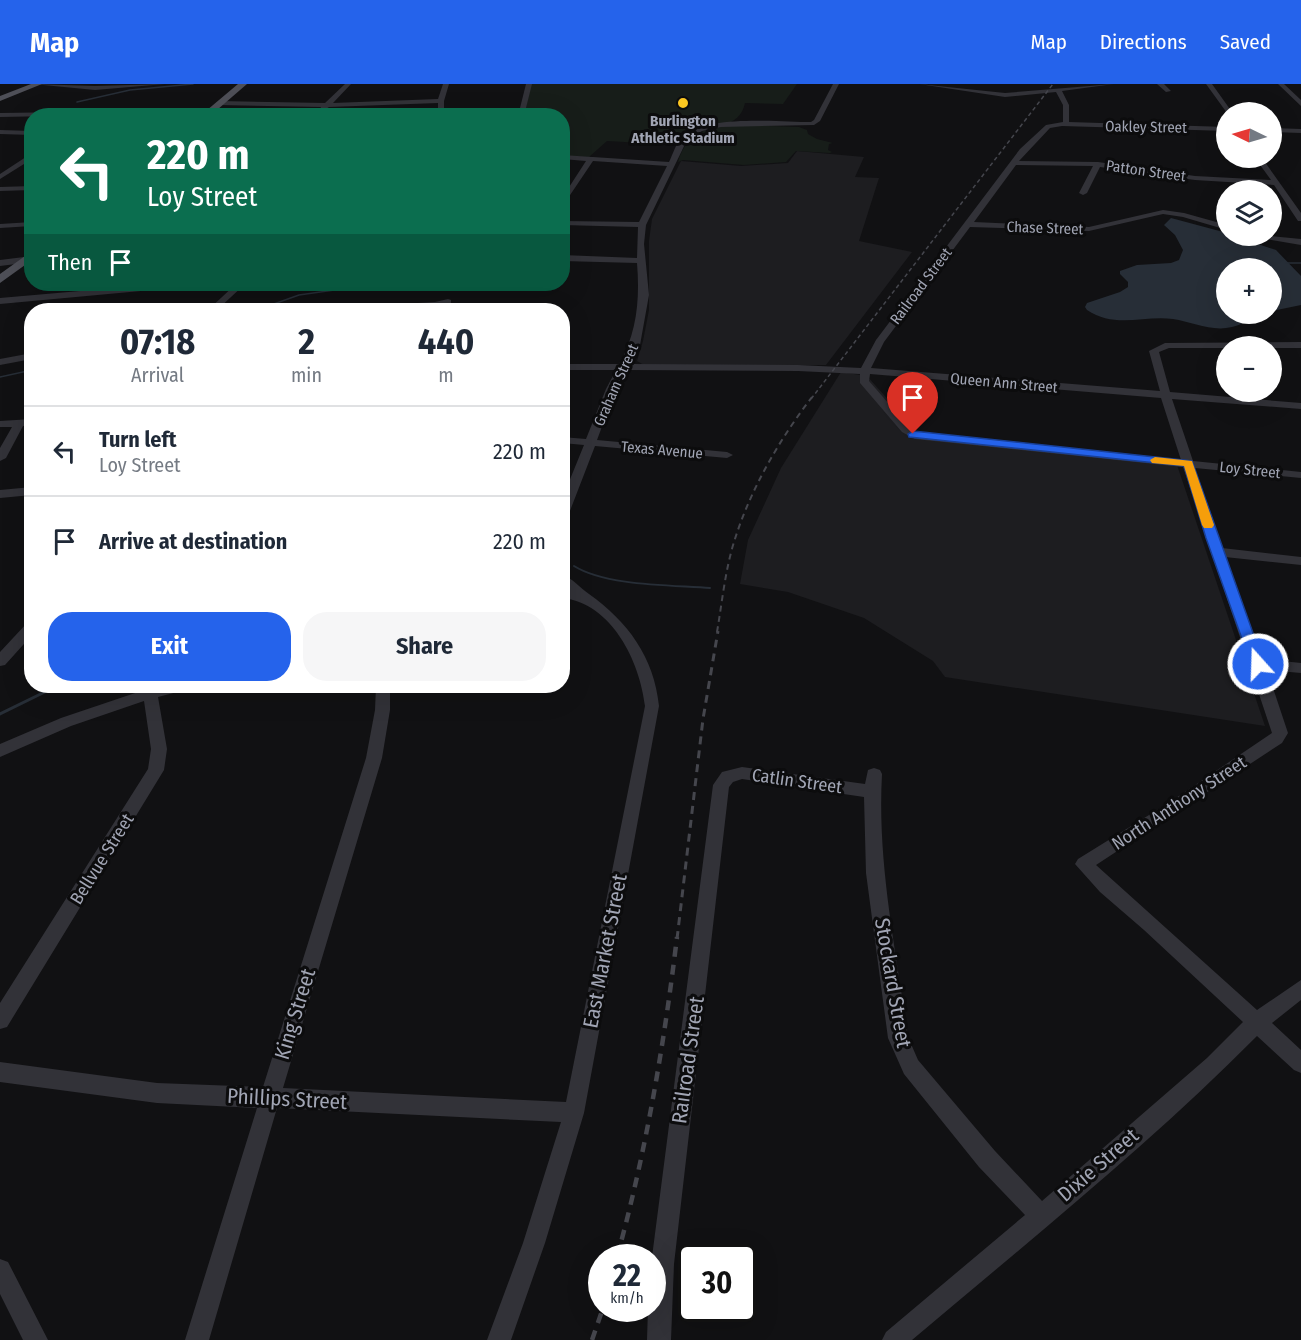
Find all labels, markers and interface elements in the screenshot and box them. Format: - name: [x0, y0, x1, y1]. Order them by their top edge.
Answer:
- text: Map: [30, 26, 79, 59]
- text: Map: [1030, 29, 1067, 55]
- text: Directions: [1100, 29, 1187, 55]
- text: Saved: [1220, 29, 1271, 55]
- marker: Burlington Athletic Stadium: [676, 96, 690, 110]
- north arrow: [1216, 102, 1282, 168]
- map controls: [1216, 102, 1282, 402]
- place label: Burlington Athletic Stadium: [630, 112, 735, 147]
- street label: Oakley Street: [1105, 117, 1187, 137]
- text: 220 m: [147, 130, 250, 180]
- icon: left: [48, 132, 126, 210]
- street label: Patton Street: [1105, 157, 1187, 186]
- button: layers: [1216, 180, 1282, 246]
- text: Loy Street: [147, 181, 257, 213]
- street label: Chase Street: [1006, 218, 1084, 238]
- street label: Railroad Street: [886, 244, 956, 328]
- icon: arrive: [104, 246, 137, 279]
- text: Then: [48, 249, 92, 276]
- button: +: [1216, 258, 1282, 324]
- text: 07:18: [120, 320, 195, 364]
- text: 2: [298, 320, 315, 364]
- text: 440: [418, 320, 474, 364]
- button: −: [1216, 336, 1282, 402]
- street label: Graham Street: [590, 341, 642, 429]
- text: Arrival: [131, 363, 184, 387]
- text: min: [291, 363, 322, 387]
- text: m: [438, 363, 454, 387]
- street label: Queen Ann Street: [950, 369, 1058, 397]
- pin: [887, 372, 938, 434]
- icon: arrive: [896, 381, 929, 414]
- text: Turn left: [99, 426, 177, 453]
- icon: left: [48, 435, 81, 468]
- street label: Texas Avenue: [620, 437, 704, 463]
- text: 220 m: [493, 438, 546, 465]
- text: Loy Street: [99, 453, 181, 477]
- street label: Loy Street: [1219, 458, 1281, 482]
- icon: arrive: [48, 525, 81, 558]
- text: Arrive at destination: [99, 528, 287, 555]
- text: 220 m: [493, 528, 546, 555]
- button: Exit: [48, 612, 291, 681]
- button: Share: [303, 612, 546, 681]
- position arrow: [1226, 632, 1290, 696]
- street label: North Anthony Street: [1108, 751, 1250, 855]
- street label: Catlin Street: [751, 764, 844, 798]
- street label: Bellvue Street: [65, 809, 139, 908]
- street label: East Market Street: [577, 872, 633, 1030]
- street label: Stockard Street: [869, 916, 917, 1050]
- street label: King Street: [269, 965, 321, 1063]
- street label: Railroad Street: [666, 995, 710, 1125]
- street label: Phillips Street: [226, 1083, 348, 1115]
- street label: Dixie Street: [1052, 1123, 1144, 1207]
- speed limit sign: 30: [678, 1244, 756, 1322]
- text: 22: [613, 1258, 641, 1294]
- text: km/h: [610, 1289, 644, 1307]

